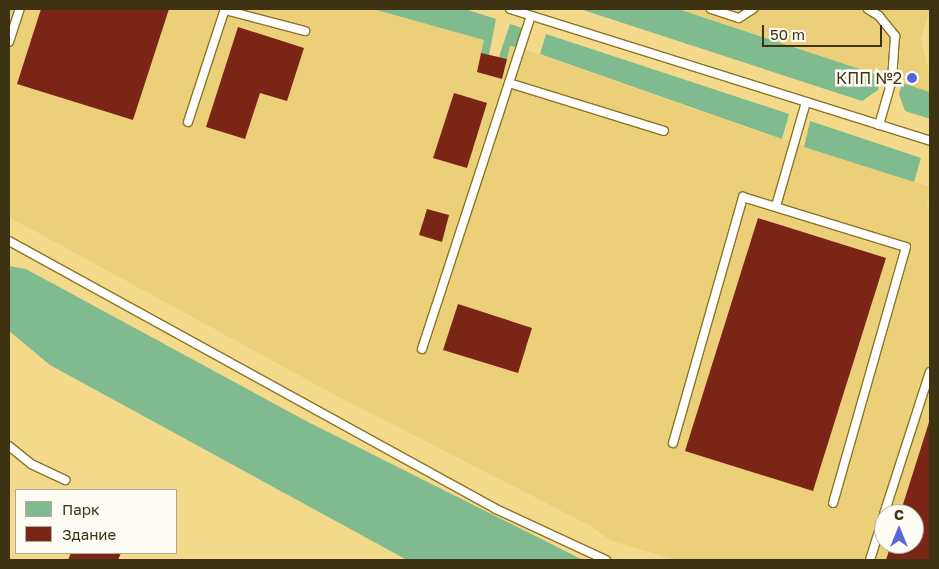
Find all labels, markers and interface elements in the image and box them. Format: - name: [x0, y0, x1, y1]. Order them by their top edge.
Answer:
- scale bar: [764, 15, 884, 47]
- text: 50 m: [770, 25, 805, 43]
- place label: КПП №2: [836, 68, 902, 88]
- marker: КПП №2: [906, 72, 918, 84]
- legend: [15, 489, 178, 554]
- text: Парк: [62, 500, 100, 518]
- north arrow: [874, 504, 924, 554]
- text: С: [894, 506, 904, 523]
- text: Здание: [62, 525, 116, 543]

